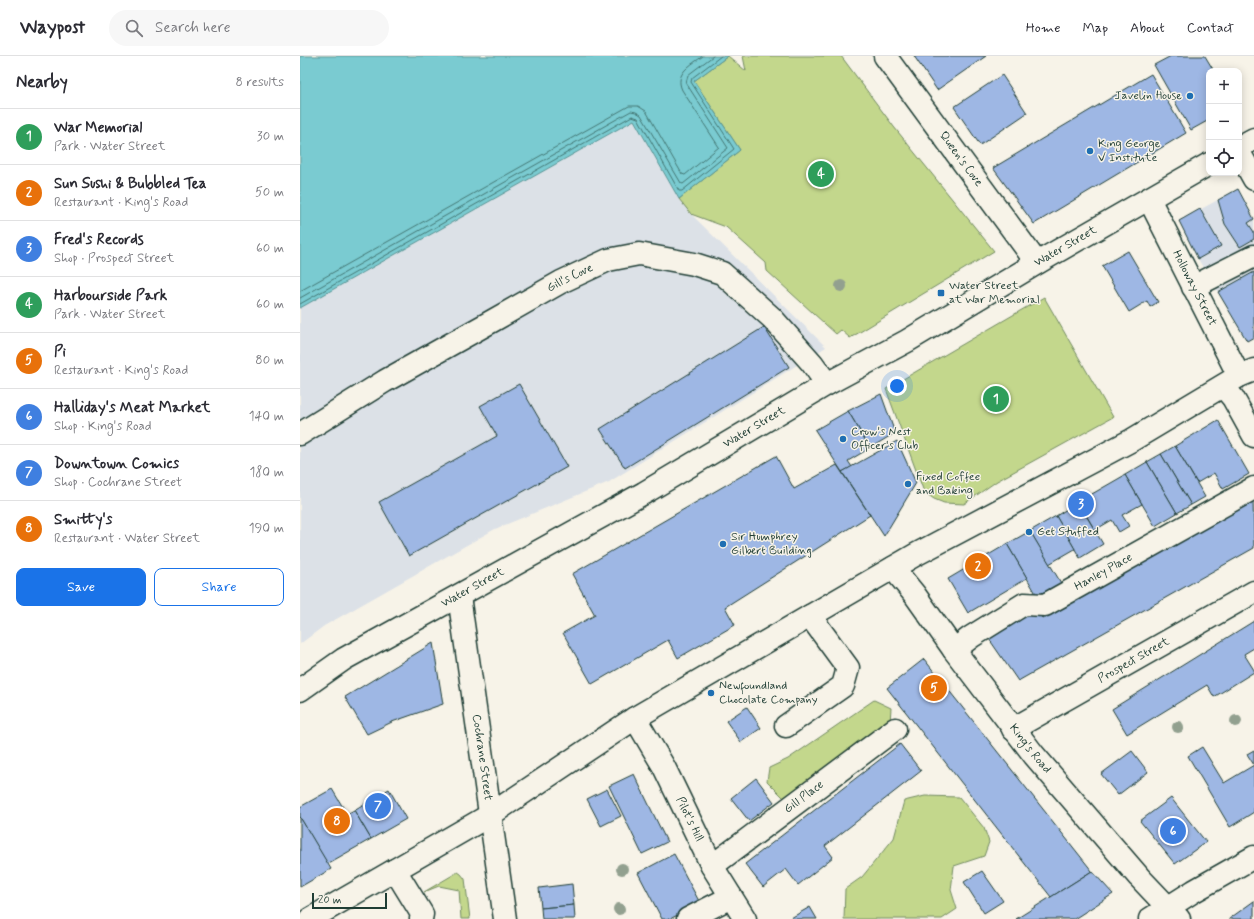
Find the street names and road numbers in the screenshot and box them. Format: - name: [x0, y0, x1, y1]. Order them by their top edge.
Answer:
- street label: Queen's Cove: [935, 128, 986, 190]
- street label: Water Street: [1031, 222, 1100, 271]
- street label: Holloway Street: [1168, 247, 1220, 329]
- street label: Gill's Cove: [544, 260, 596, 296]
- street label: Water Street: [720, 403, 788, 452]
- street label: Hanley Place: [1072, 550, 1135, 595]
- street label: Water Street: [438, 564, 507, 612]
- street label: Prospect Street: [1095, 634, 1172, 687]
- street label: Cochrane Street: [468, 713, 496, 802]
- street label: King's Road: [1005, 721, 1055, 777]
- street label: Gill Place: [781, 777, 827, 817]
- street label: Pilot's Hill: [672, 794, 707, 844]

